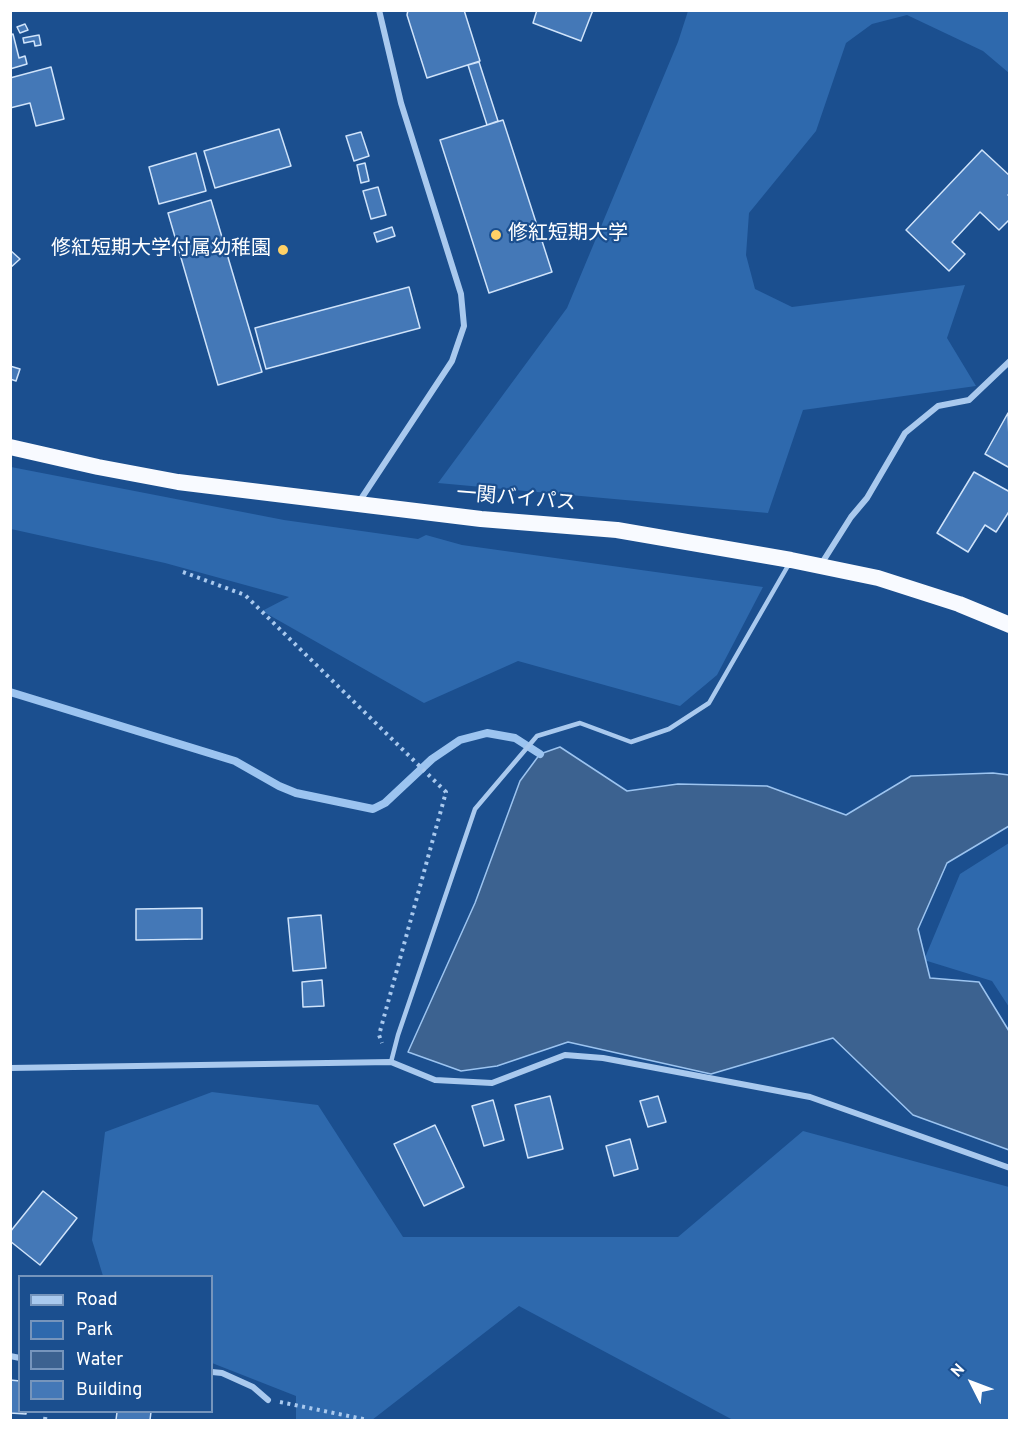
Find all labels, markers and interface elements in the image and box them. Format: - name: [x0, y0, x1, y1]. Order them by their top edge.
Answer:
- place label: 修紅短期大学: [508, 223, 628, 247]
- marker: 修紅短期大学: [489, 228, 503, 242]
- place label: 修紅短期大学付属幼稚園: [51, 238, 271, 262]
- marker: 修紅短期大学付属幼稚園: [276, 243, 290, 257]
- street label: 一関バイパス: [455, 483, 577, 517]
- legend: [18, 1275, 213, 1413]
- text: Road: [76, 1289, 118, 1312]
- text: Park: [76, 1319, 113, 1342]
- text: Water: [76, 1349, 123, 1372]
- north arrow: [942, 1353, 1002, 1413]
- text: N: [947, 1360, 970, 1382]
- text: Building: [76, 1379, 142, 1402]

